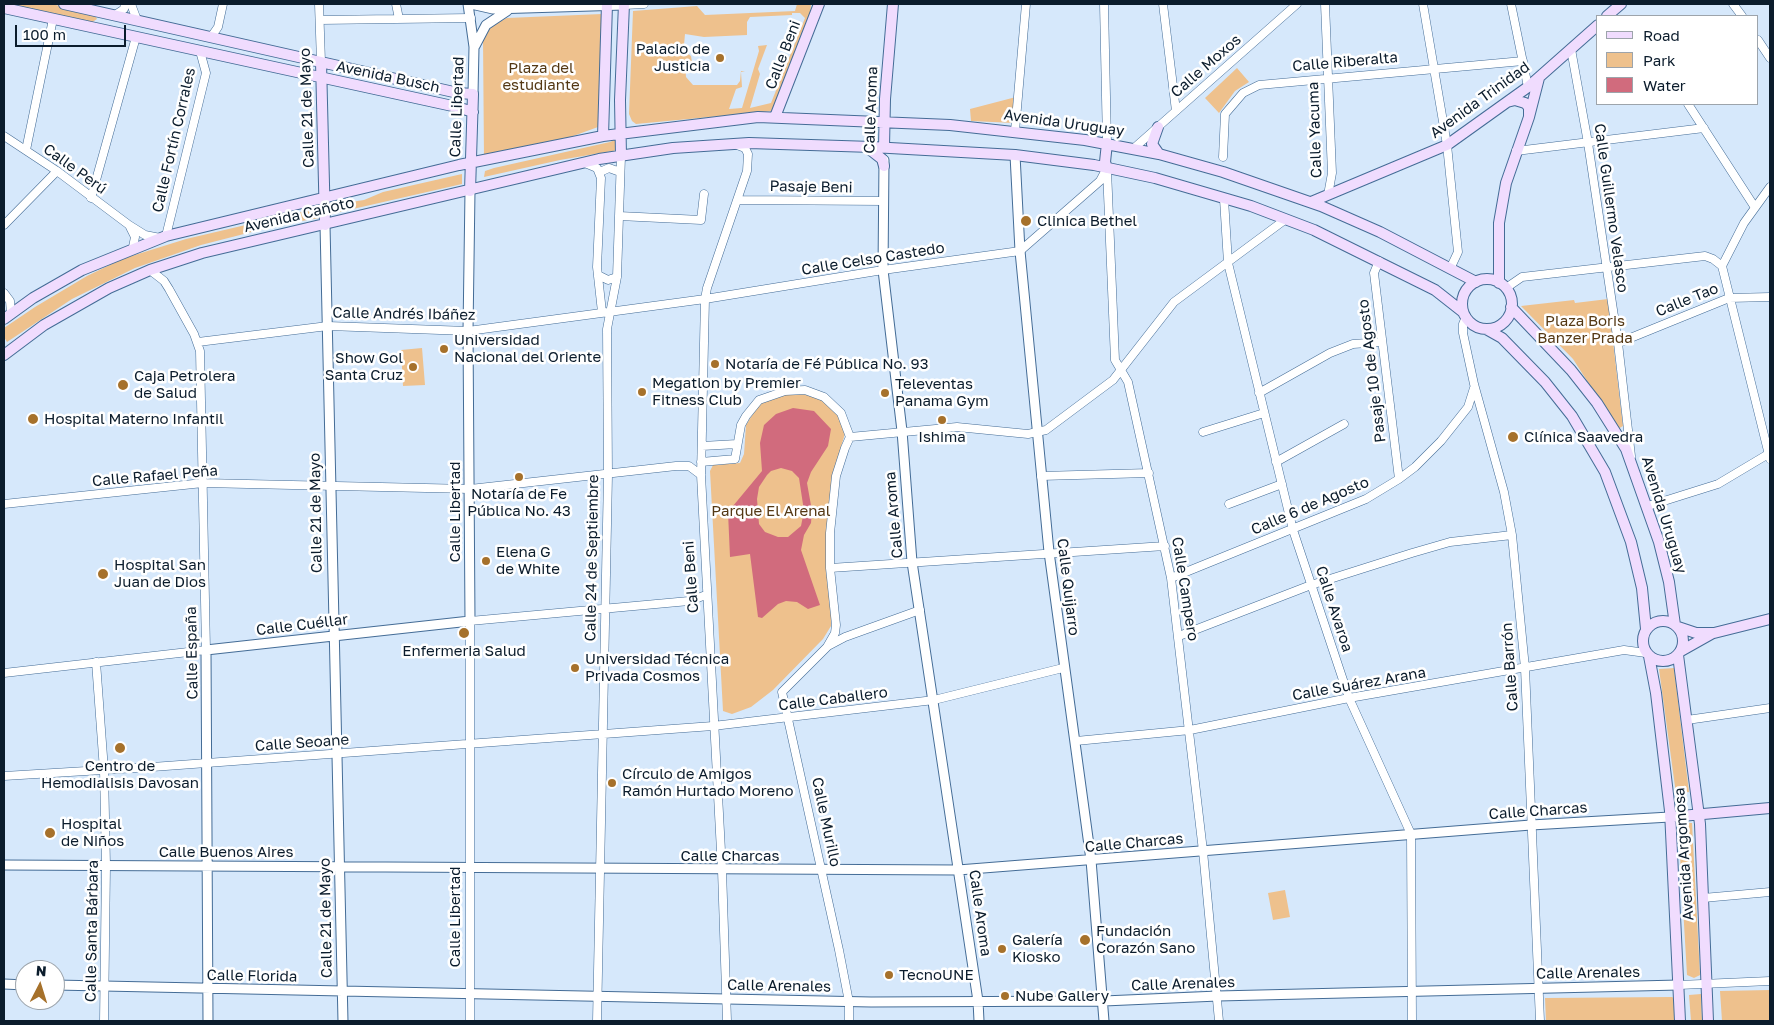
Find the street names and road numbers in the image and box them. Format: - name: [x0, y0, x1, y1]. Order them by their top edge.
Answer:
- street label: Calle Beni: [762, 18, 804, 92]
- street label: Calle Moxos: [1167, 31, 1245, 101]
- street label: Calle 21 de Mayo: [296, 48, 318, 168]
- street label: Calle Riberalta: [1291, 48, 1399, 76]
- street label: Calle Libertad: [446, 56, 468, 158]
- street label: Avenida Busch: [335, 57, 441, 97]
- street label: Avenida Trinidad: [1427, 58, 1533, 142]
- street label: Calle Fortín Corrales: [149, 66, 199, 214]
- street label: Calle Aroma: [860, 66, 882, 154]
- street label: Calle Yacuma: [1304, 81, 1326, 179]
- street label: Avenida Uruguay: [1003, 106, 1125, 140]
- street label: Calle Guillermo Velasco: [1590, 122, 1632, 294]
- street label: Calle Perú: [40, 140, 110, 198]
- street label: Pasaje Beni: [769, 177, 853, 197]
- street label: Avenida Cañoto: [242, 194, 356, 236]
- street label: Calle Celso Castedo: [800, 239, 946, 279]
- street label: Calle Tao: [1653, 279, 1721, 321]
- street label: Pasaje 10 de Agosto: [1354, 298, 1390, 444]
- street label: Calle Andrés Ibáñez: [332, 304, 476, 324]
- street label: Calle 21 de Mayo: [306, 453, 326, 573]
- street label: Avenida Uruguay: [1638, 454, 1690, 576]
- street label: Calle Rafael Peña: [91, 462, 219, 490]
- street label: Calle Libertad: [446, 462, 464, 562]
- street label: Calle Aroma: [881, 471, 907, 559]
- street label: Calle 6 de Agosto: [1248, 473, 1372, 539]
- street label: Calle 24 de Septiembre: [582, 474, 602, 642]
- street label: Calle Campero: [1168, 536, 1202, 642]
- street label: Calle Quijarro: [1053, 537, 1083, 637]
- street label: Calle Beni: [679, 540, 703, 614]
- street label: Calle Avaroa: [1312, 564, 1356, 654]
- street label: Calle España: [182, 606, 202, 700]
- street label: Calle Cuéllar: [255, 610, 349, 640]
- street label: Calle Barrón: [1498, 622, 1522, 712]
- street label: Calle Suárez Arana: [1291, 663, 1427, 705]
- street label: Calle Caballero: [777, 683, 889, 715]
- street label: Calle Seoane: [254, 731, 350, 755]
- street label: Calle Murillo: [808, 776, 844, 868]
- street label: Avenida Argomosa: [1670, 787, 1698, 921]
- street label: Calle Charcas: [1488, 799, 1588, 823]
- street label: Calle Charcas: [1084, 830, 1184, 856]
- street label: Calle Buenos Aires: [159, 843, 293, 861]
- street label: Calle Charcas: [681, 847, 779, 865]
- street label: Calle 21 de Mayo: [316, 858, 336, 978]
- street label: Calle Santa Bárbara: [82, 860, 102, 1002]
- street label: Calle Libertad: [446, 867, 464, 967]
- street label: Calle Aroma: [965, 869, 995, 957]
- street label: Calle Arenales: [1536, 963, 1640, 983]
- street label: Calle Florida: [206, 966, 298, 986]
- street label: Calle Arenales: [1131, 973, 1235, 995]
- street label: Calle Arenales: [727, 976, 831, 996]

